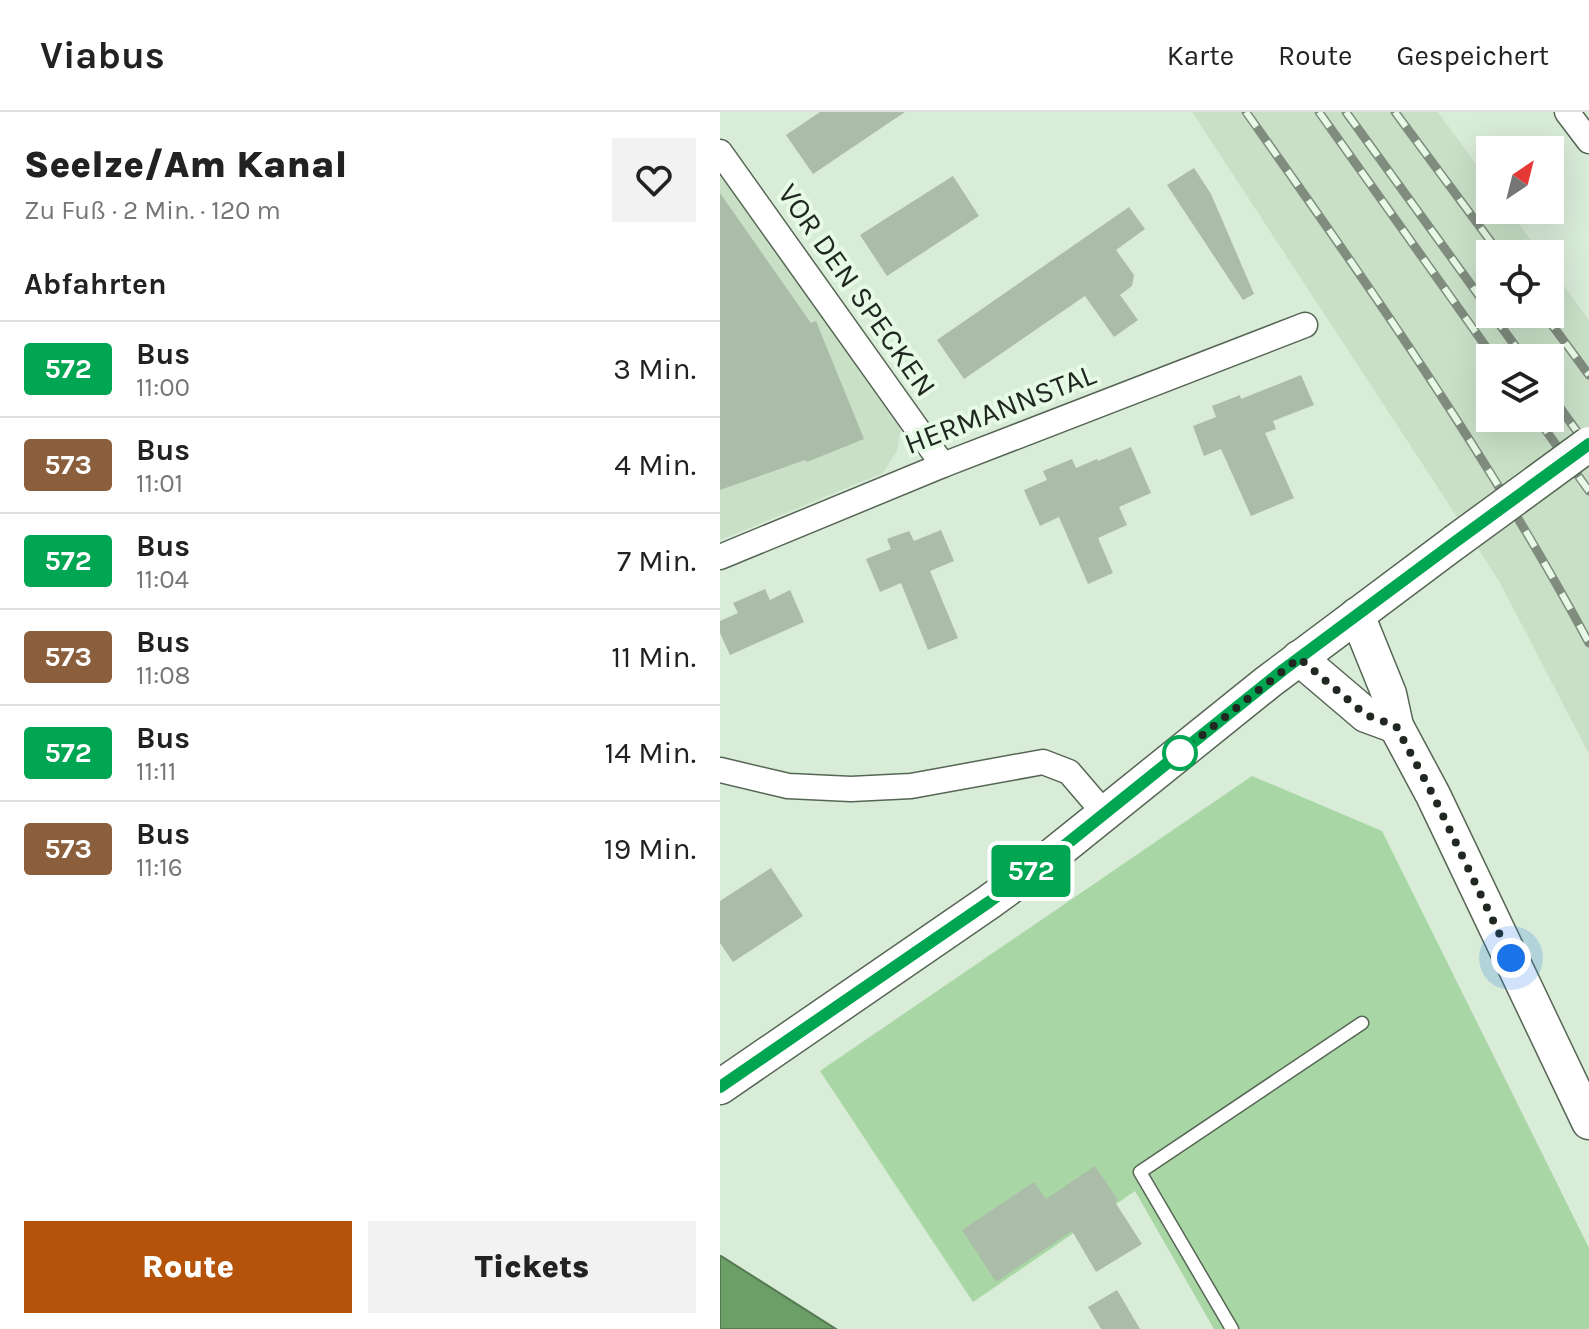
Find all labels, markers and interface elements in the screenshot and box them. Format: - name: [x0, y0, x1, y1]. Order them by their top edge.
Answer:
- text: Viabus: [40, 33, 165, 78]
- text: Karte: [1167, 39, 1234, 72]
- text: Route: [1278, 39, 1352, 72]
- text: Gespeichert: [1396, 39, 1549, 72]
- north arrow: [1476, 136, 1564, 224]
- map controls: [1476, 136, 1564, 432]
- button: heart: [612, 138, 696, 222]
- text: Seelze/Am Kanal: [24, 142, 347, 187]
- street label: VOR DEN SPECKEN: [770, 177, 944, 403]
- text: Zu Fuß · 2 Min. · 120 m: [24, 195, 281, 226]
- button: locate: [1476, 240, 1564, 328]
- text: Abfahrten: [24, 266, 167, 302]
- text: Bus: [136, 336, 190, 372]
- button: layers: [1476, 344, 1564, 432]
- text: 3 Min.: [613, 351, 696, 387]
- text: 572: [44, 352, 92, 385]
- street label: HERMANNSTAL: [899, 356, 1101, 462]
- text: 11:00: [136, 372, 190, 403]
- text: Bus: [136, 432, 190, 468]
- text: 4 Min.: [614, 447, 696, 483]
- text: 573: [44, 448, 92, 481]
- text: 11:01: [136, 468, 183, 499]
- text: Bus: [136, 528, 190, 564]
- text: 7 Min.: [617, 543, 696, 579]
- text: 572: [44, 544, 92, 577]
- text: 11:04: [136, 564, 189, 595]
- text: Bus: [136, 624, 190, 660]
- text: 11 Min.: [611, 639, 696, 675]
- text: 573: [44, 640, 92, 673]
- text: 11:08: [136, 660, 191, 691]
- text: Bus: [136, 720, 190, 756]
- text: 14 Min.: [604, 735, 696, 771]
- text: 572: [44, 736, 92, 769]
- unlabelled marker: [1163, 736, 1197, 770]
- text: 11:11: [136, 756, 176, 787]
- text: Bus: [136, 816, 190, 852]
- text: 19 Min.: [604, 831, 696, 867]
- text: 573: [44, 832, 92, 865]
- line badge: 572: [985, 845, 1077, 897]
- text: 11:16: [136, 852, 183, 883]
- text: 572: [1007, 854, 1055, 887]
- your location: [1491, 938, 1531, 978]
- button: Route: [24, 1221, 352, 1313]
- button: Tickets: [368, 1221, 696, 1313]

